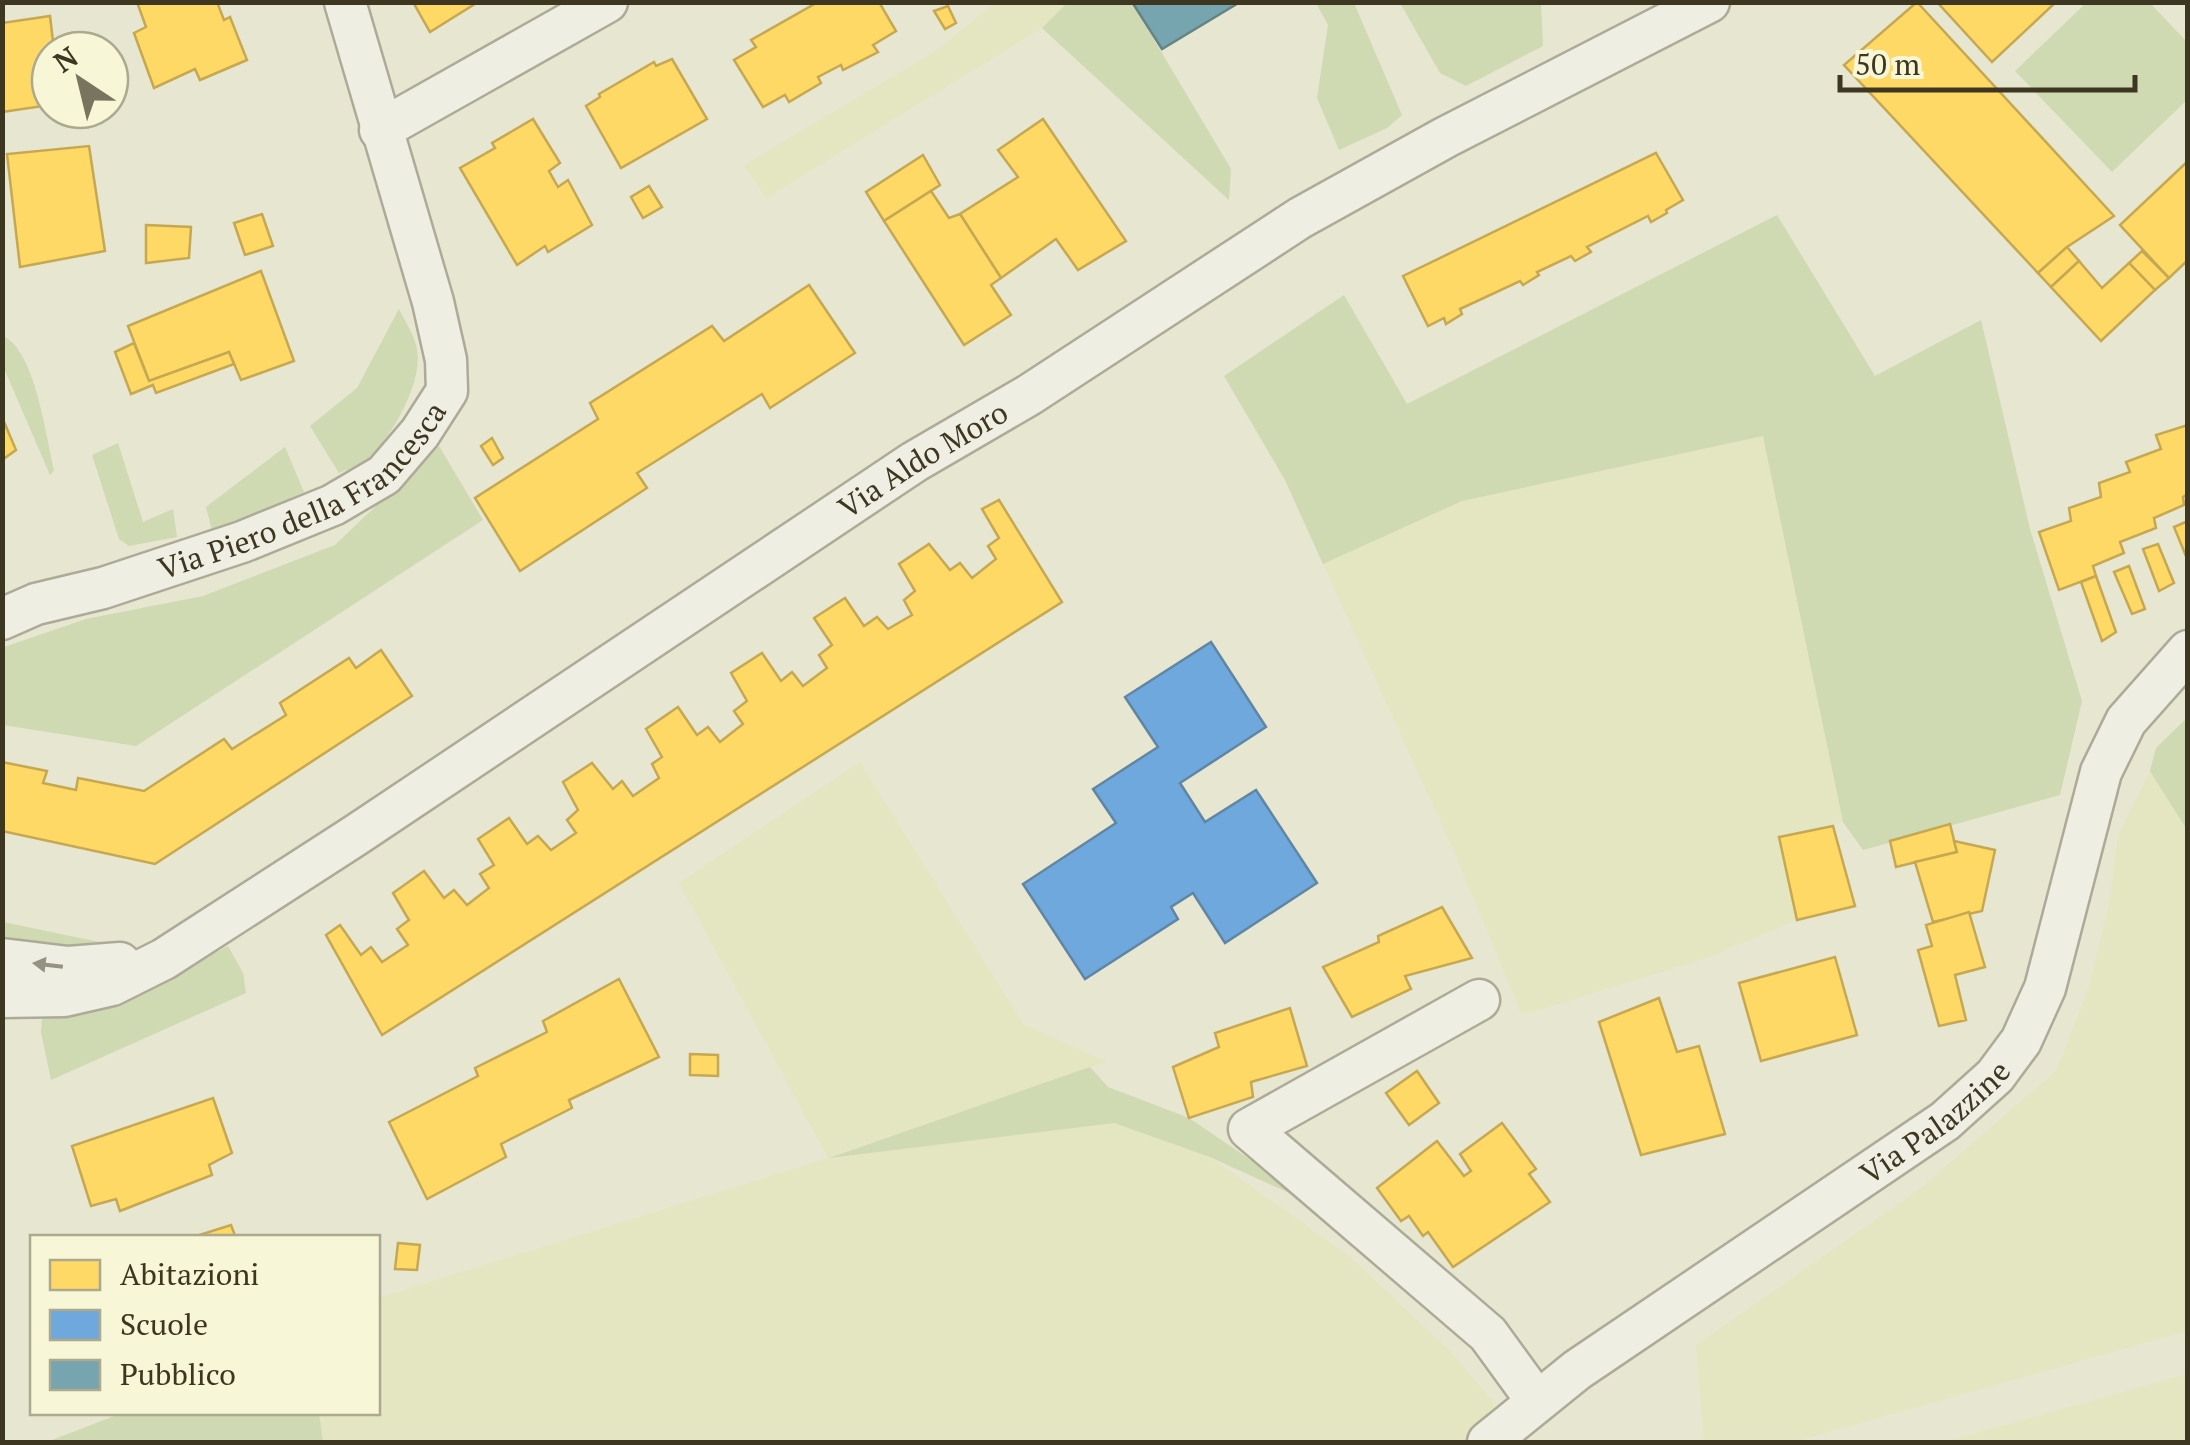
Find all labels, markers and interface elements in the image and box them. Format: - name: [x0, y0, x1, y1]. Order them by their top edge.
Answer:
- north arrow: [30, 30, 130, 130]
- scale bar: [1840, 30, 2135, 92]
- text: N: [46, 38, 85, 80]
- text: 50 m: [1855, 44, 1920, 84]
- street label: Via Aldo Moro: [830, 392, 1015, 527]
- street label: Via Piero della Francesca: [153, 394, 455, 588]
- one-way arrow: [32, 957, 64, 973]
- street label: Via Palazzine: [1852, 1053, 2019, 1193]
- legend: [30, 1235, 380, 1415]
- text: Abitazioni: [120, 1254, 259, 1294]
- text: Scuole: [120, 1304, 208, 1344]
- text: Pubblico: [120, 1354, 236, 1394]

